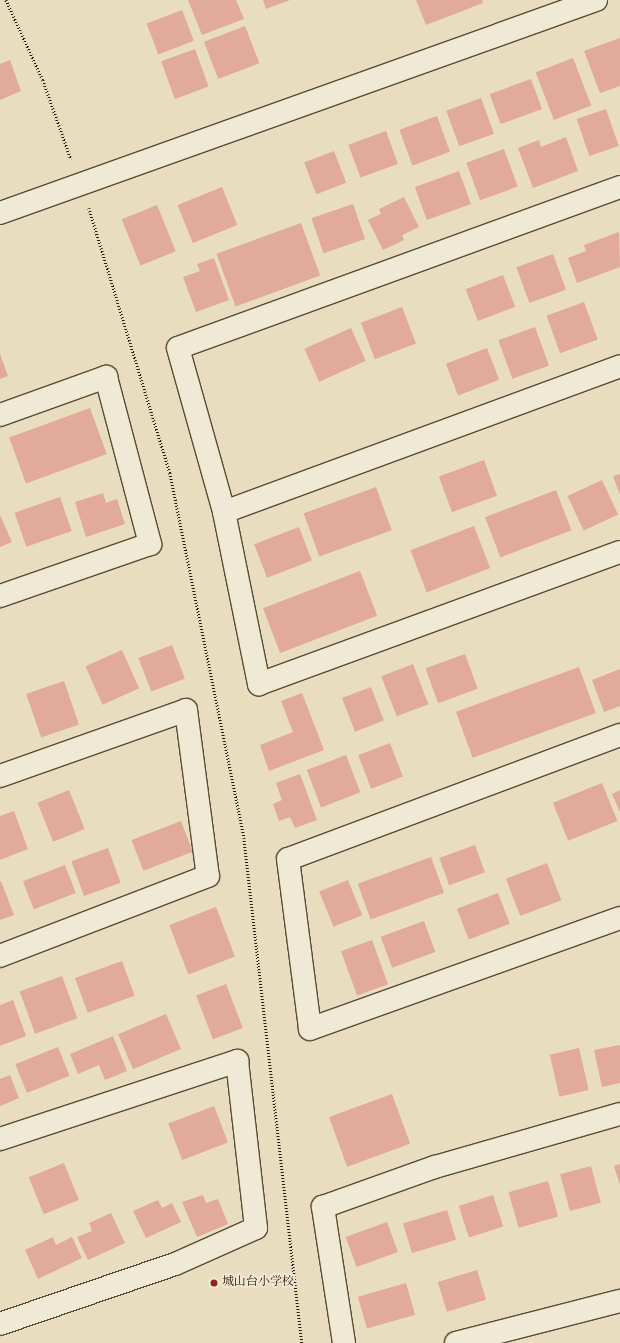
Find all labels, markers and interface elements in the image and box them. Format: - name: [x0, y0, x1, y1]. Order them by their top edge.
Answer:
- place label: 城山台小学校: [222, 1276, 294, 1290]
- marker: 城山台小学校: [209, 1278, 219, 1288]

